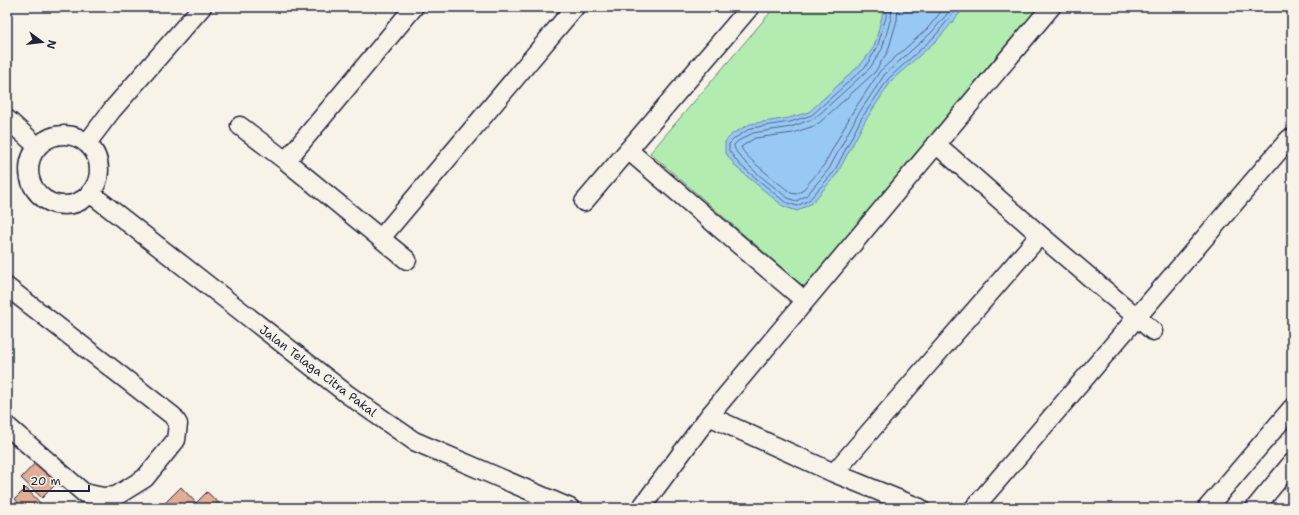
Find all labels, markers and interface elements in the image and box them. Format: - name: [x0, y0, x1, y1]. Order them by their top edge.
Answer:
- north arrow: [22, 22, 62, 62]
- text: N: [43, 38, 60, 51]
- street label: Jalan Telaga Citra Pakal: [256, 322, 380, 421]
- scale bar: [24, 467, 89, 493]
- text: 20 m: [30, 473, 61, 489]

